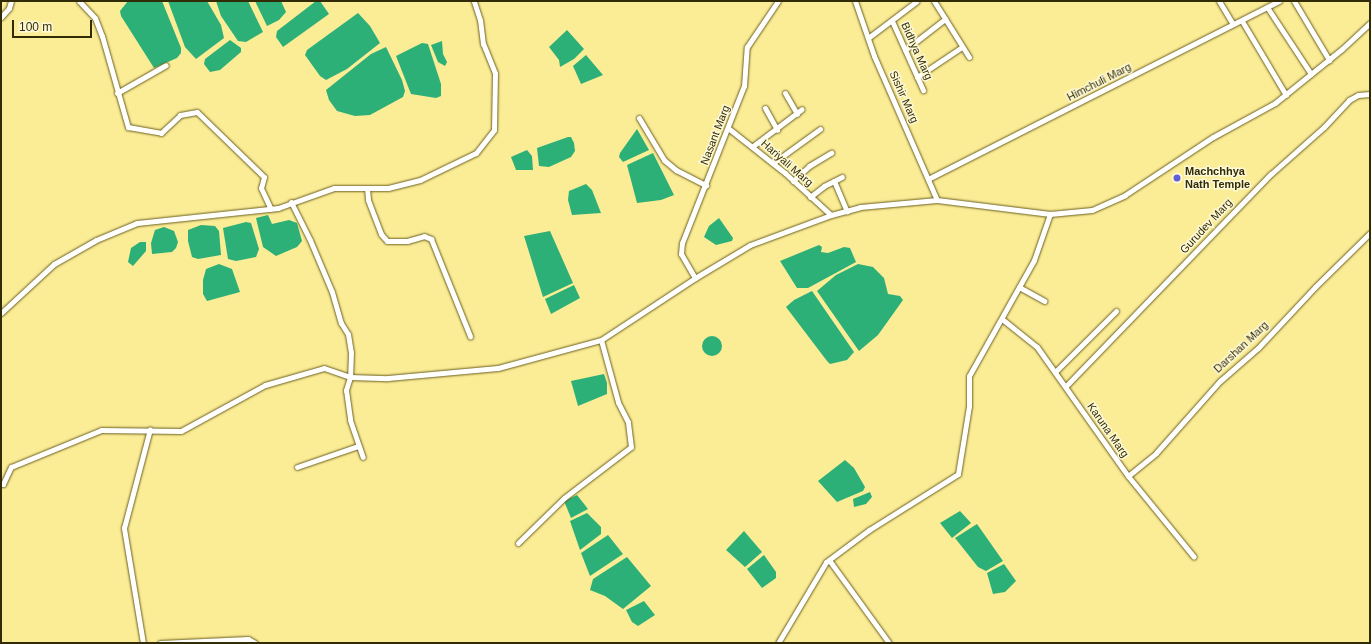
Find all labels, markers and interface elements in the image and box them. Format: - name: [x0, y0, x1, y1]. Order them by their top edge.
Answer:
- scale bar: [14, 12, 94, 38]
- text: 100 m: [19, 20, 52, 34]
- street label: Bidhya Marg: [898, 20, 936, 82]
- street label: Himchuli Marg: [1065, 60, 1133, 104]
- street label: Sishir Marg: [887, 69, 921, 125]
- street label: Nasant Marg: [698, 103, 732, 167]
- street label: Hariyali Marg: [758, 137, 816, 189]
- place label: Machchhya Nath Temple: [1185, 165, 1250, 191]
- marker: Machchhya Nath Temple: [1172, 173, 1182, 183]
- street label: Gurudev Marg: [1177, 196, 1235, 256]
- street label: Darshan Marg: [1211, 318, 1271, 376]
- street label: Karuna Marg: [1084, 400, 1132, 460]

